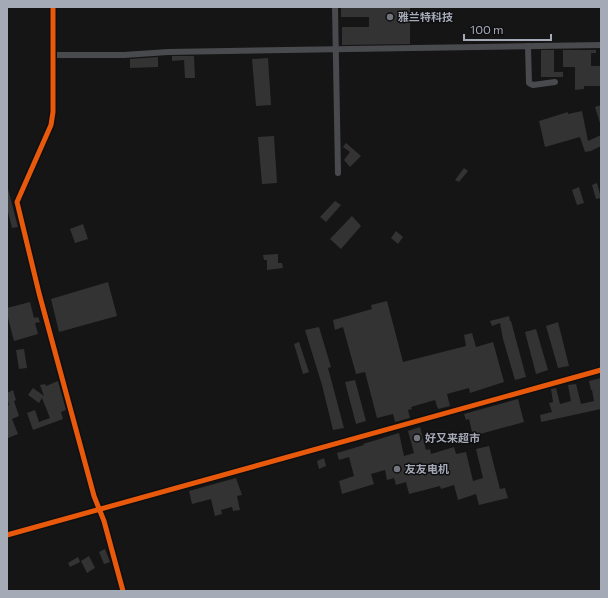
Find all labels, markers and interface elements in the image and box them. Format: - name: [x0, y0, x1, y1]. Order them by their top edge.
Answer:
- place label: 雅兰特科技: [398, 10, 453, 23]
- marker: 雅兰特科技: [385, 12, 395, 22]
- scale bar: [464, 16, 551, 42]
- text: 100 m: [470, 22, 504, 36]
- place label: 好又来超市: [425, 431, 480, 444]
- marker: 好又来超市: [412, 433, 422, 443]
- place label: 友友电机: [405, 462, 449, 475]
- marker: 友友电机: [392, 464, 402, 474]

